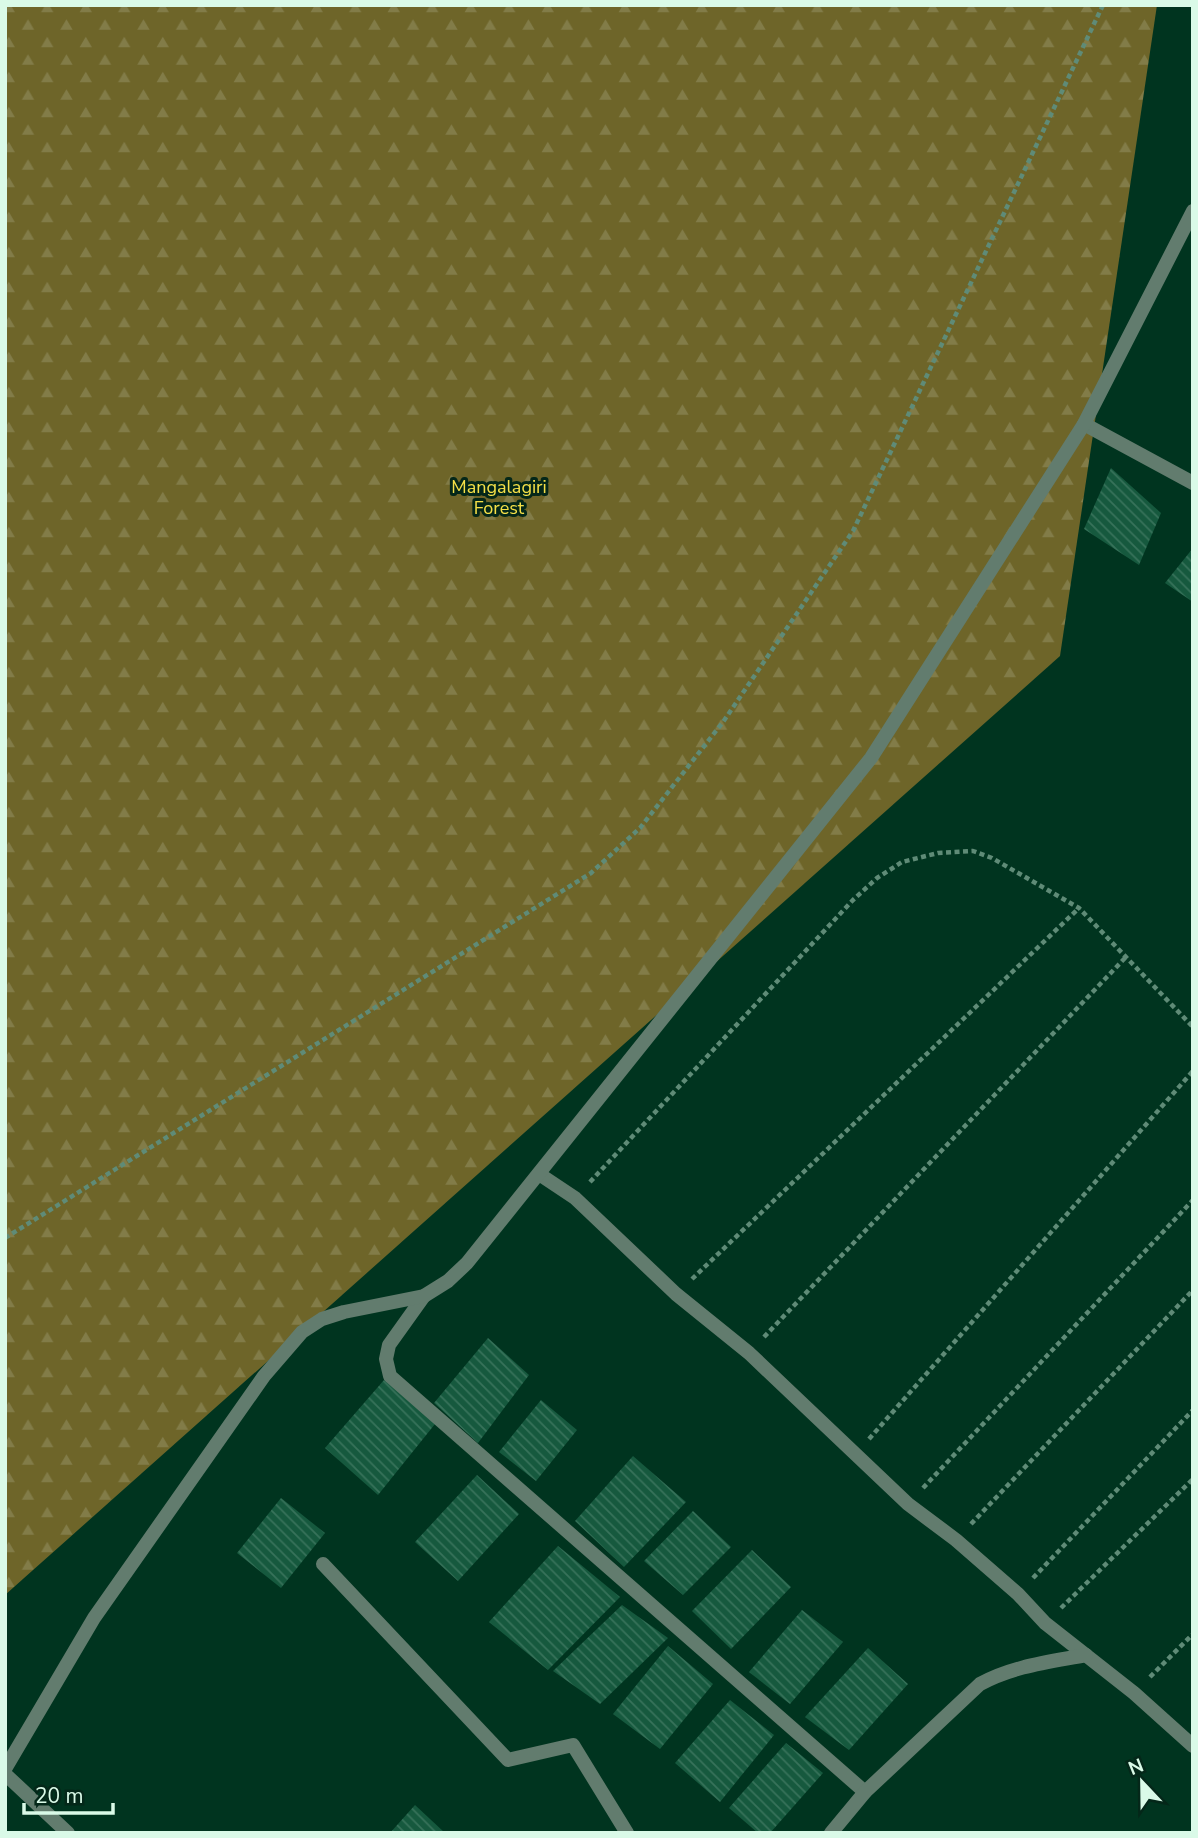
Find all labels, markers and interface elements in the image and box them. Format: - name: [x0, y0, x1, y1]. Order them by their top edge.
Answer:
- park label: Mangalagiri Forest: [451, 475, 547, 520]
- north arrow: [1107, 1747, 1177, 1817]
- text: N: [1125, 1752, 1147, 1782]
- scale bar: [24, 1772, 114, 1816]
- text: 20 m: [35, 1782, 84, 1810]

